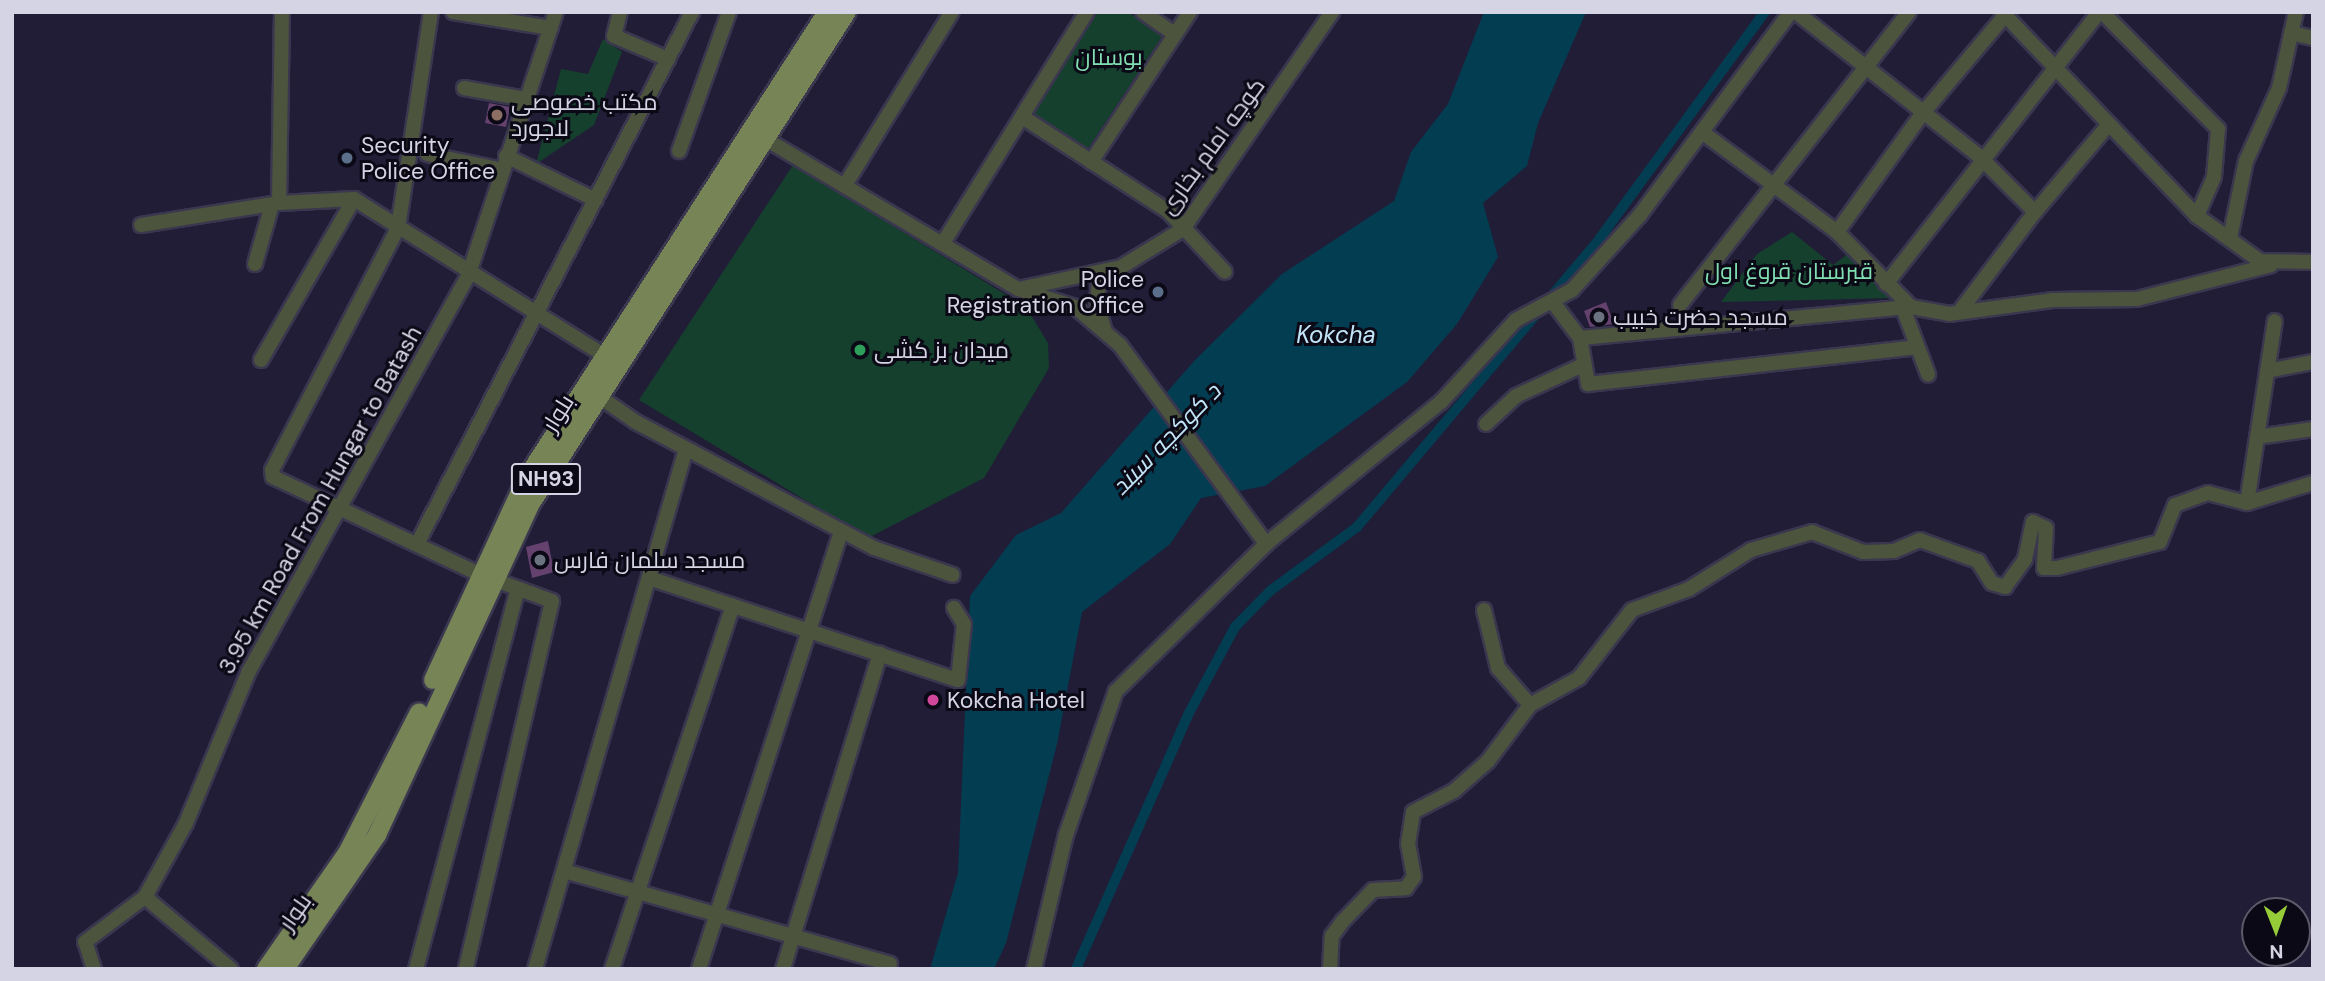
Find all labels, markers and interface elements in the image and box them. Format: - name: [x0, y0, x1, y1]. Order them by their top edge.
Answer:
- park label: بوستان: [1075, 43, 1143, 71]
- street label: کوچه امام بخاری: [1153, 73, 1271, 219]
- place label: مکتب خصوصی لاجورد: [511, 88, 657, 142]
- marker: مکتب خصوصی لاجورد: [489, 107, 505, 123]
- place label: Security Police Office: [361, 131, 495, 185]
- marker: Security Police Office: [339, 150, 355, 166]
- park label: قبرستان قروغ اول: [1705, 257, 1873, 285]
- place label: Police Registration Office: [947, 265, 1144, 319]
- marker: Police Registration Office: [1150, 284, 1166, 300]
- place label: مسجد حضرت خبیب: [1613, 303, 1788, 331]
- marker: مسجد حضرت خبیب: [1591, 309, 1607, 325]
- street label: 3.95 km Road From Hungar to Batash: [213, 321, 427, 679]
- water label: Kokcha: [1296, 321, 1376, 349]
- place label: میدان بز کشی: [874, 336, 1009, 364]
- marker: میدان بز کشی: [852, 342, 868, 358]
- water label: د کوکچه سیند: [1106, 377, 1226, 501]
- street label: بلوار: [536, 389, 580, 437]
- road number: NH93: [509, 462, 583, 496]
- place label: مسجد سلمان فارس: [554, 546, 745, 574]
- marker: مسجد سلمان فارس: [532, 552, 548, 568]
- place label: Kokcha Hotel: [947, 686, 1085, 714]
- marker: Kokcha Hotel: [925, 692, 941, 708]
- street label: بلوار: [273, 888, 317, 936]
- north arrow: [2241, 897, 2311, 967]
- text: N: [2269, 939, 2283, 964]

